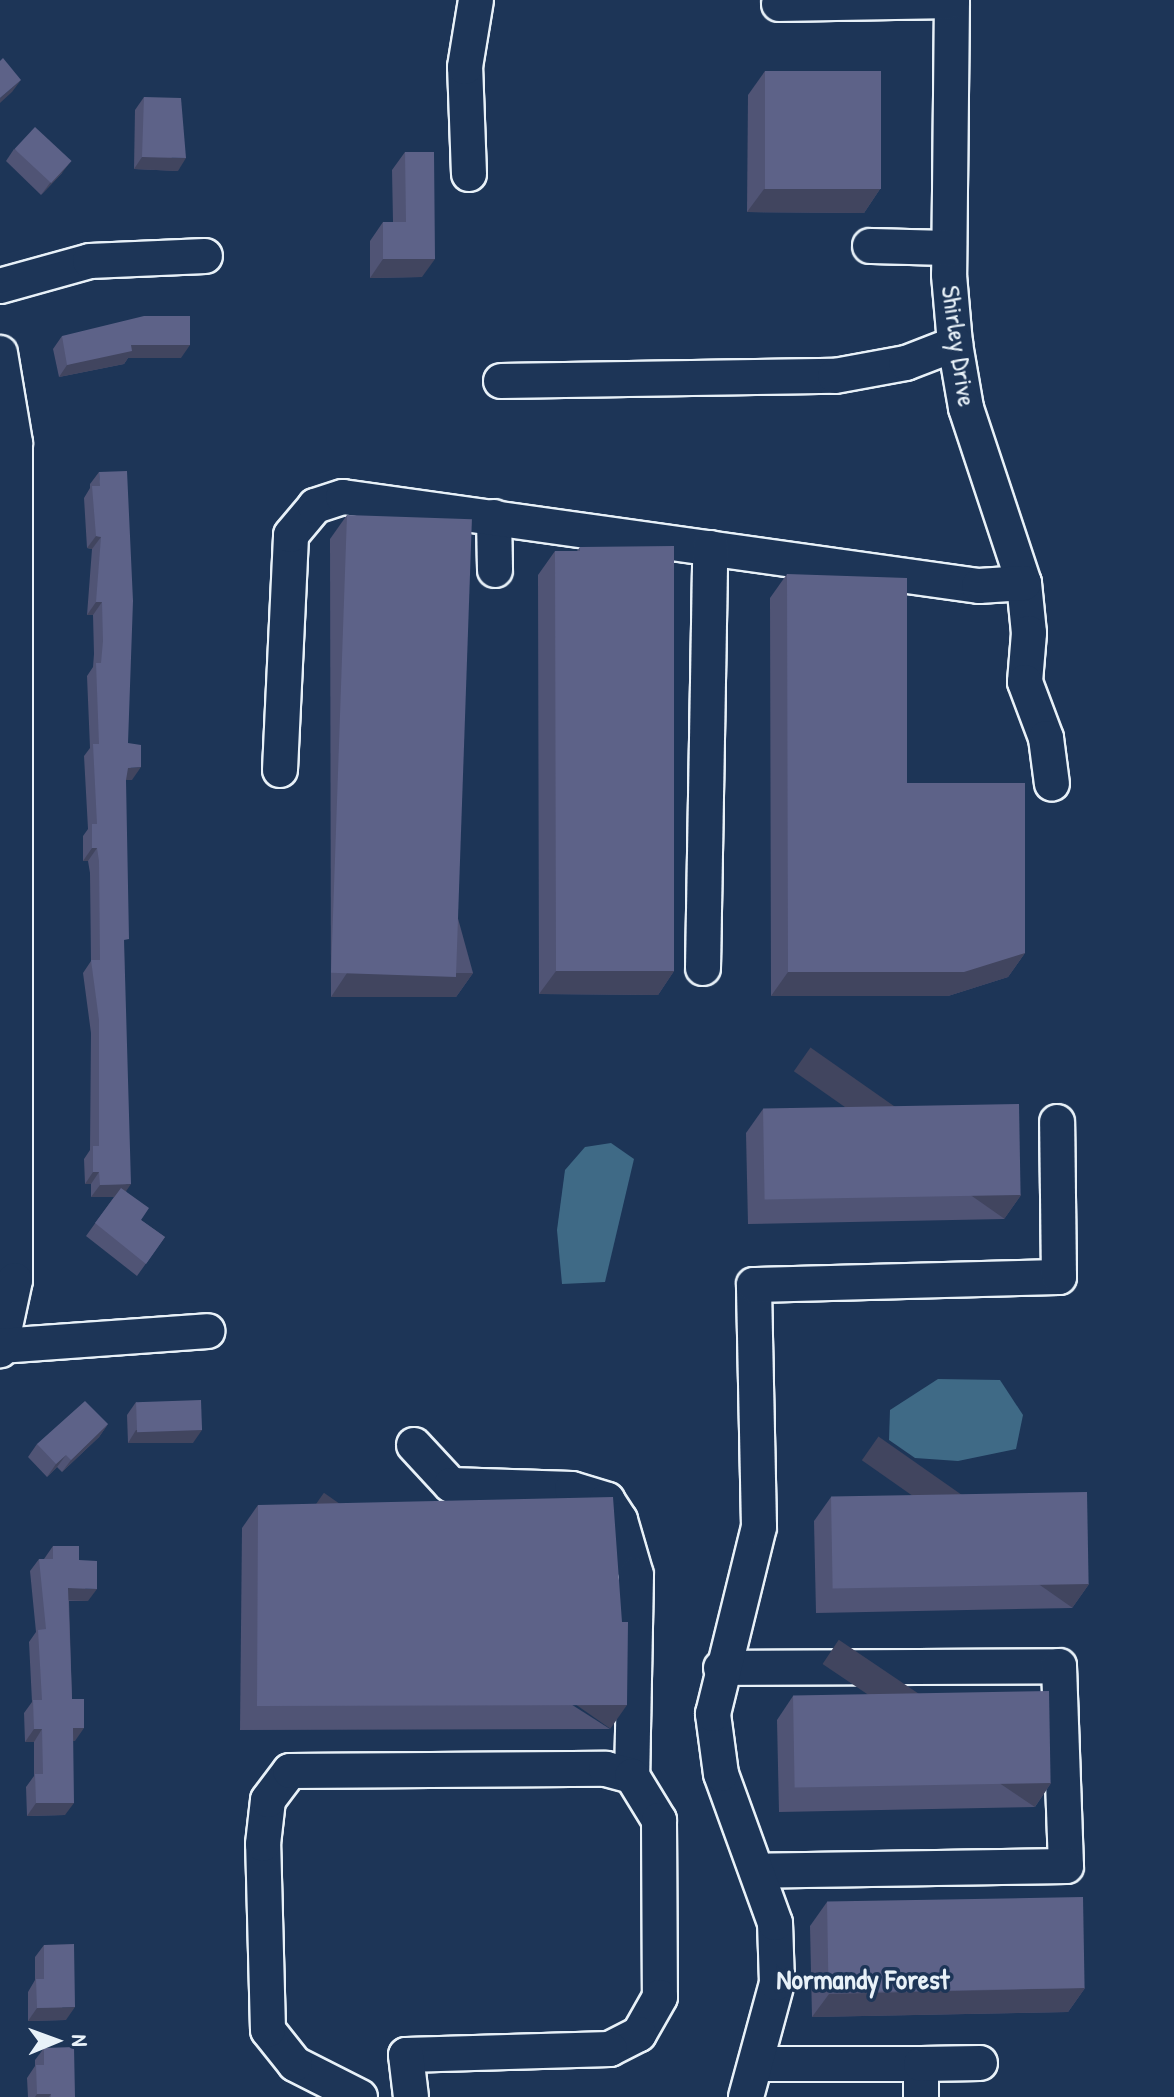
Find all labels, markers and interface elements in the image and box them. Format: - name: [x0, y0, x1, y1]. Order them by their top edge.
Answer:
- street label: Shirley Drive: [935, 283, 983, 409]
- district label: Normandy Forest: [777, 1962, 949, 1996]
- north arrow: [16, 2001, 96, 2081]
- text: N: [65, 2034, 95, 2047]

